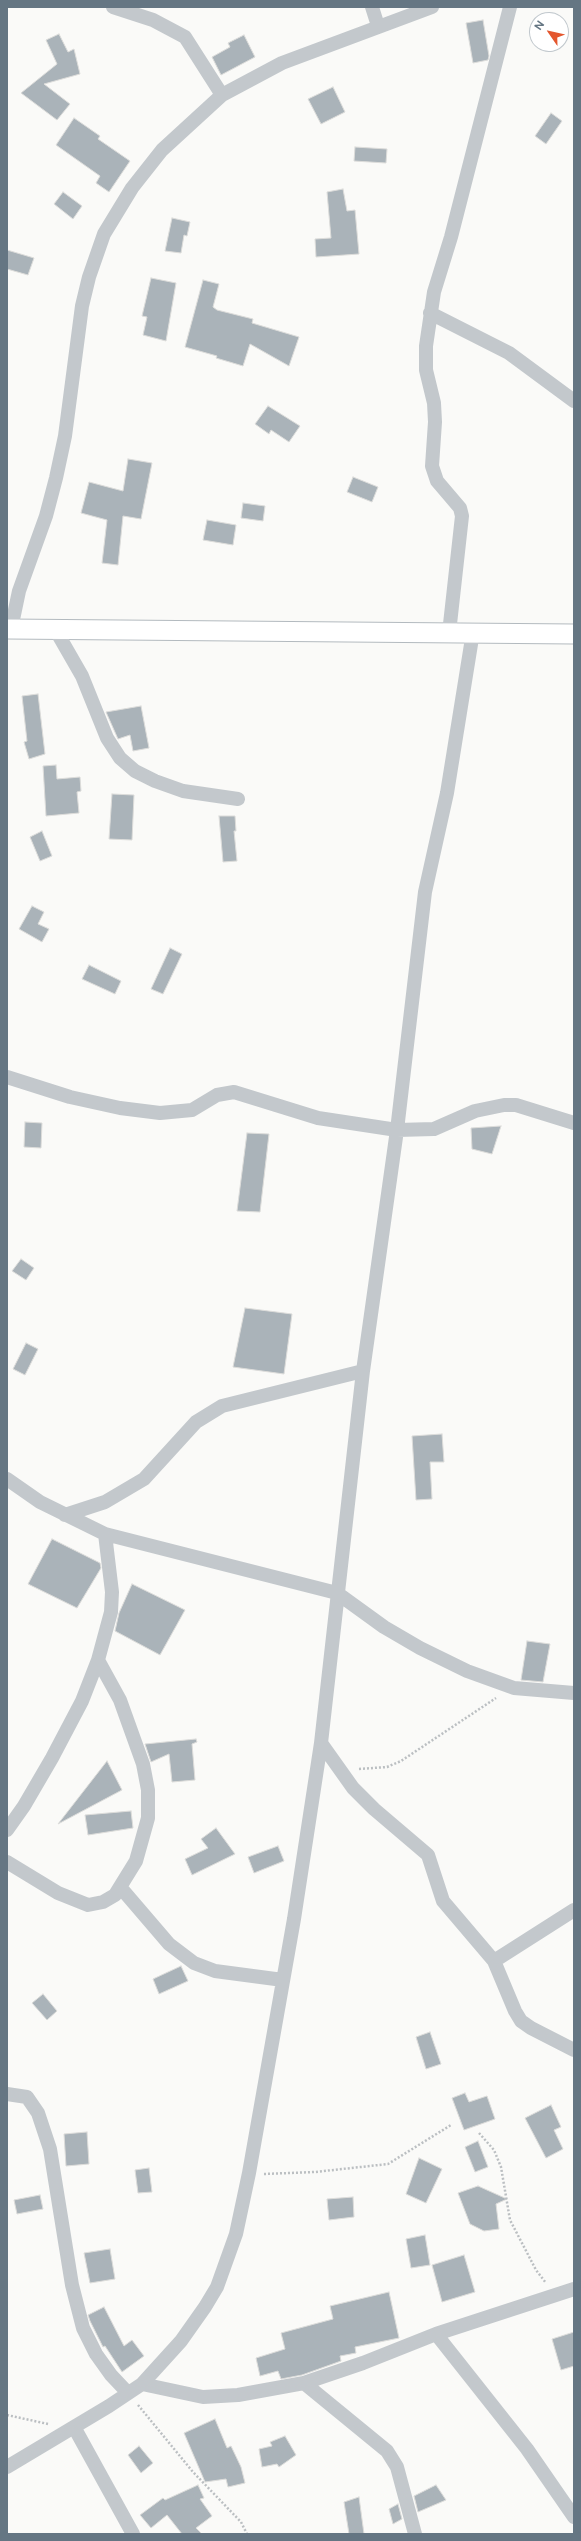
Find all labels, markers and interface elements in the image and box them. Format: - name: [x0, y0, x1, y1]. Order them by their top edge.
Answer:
- north arrow: [529, 12, 569, 52]
- text: N: [532, 18, 547, 33]

